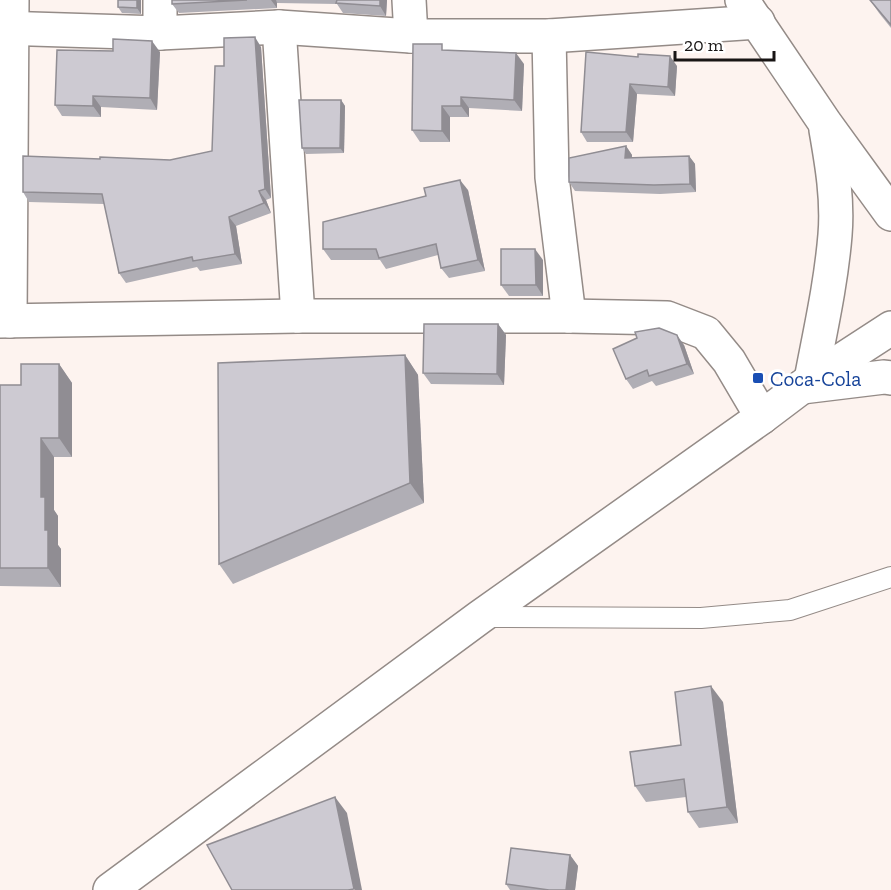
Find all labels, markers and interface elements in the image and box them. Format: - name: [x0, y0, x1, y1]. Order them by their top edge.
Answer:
- scale bar: [675, 24, 774, 62]
- text: 20 m: [684, 34, 724, 56]
- place label: Coca-Cola: [770, 366, 861, 391]
- marker: Coca-Cola: [751, 371, 765, 385]

